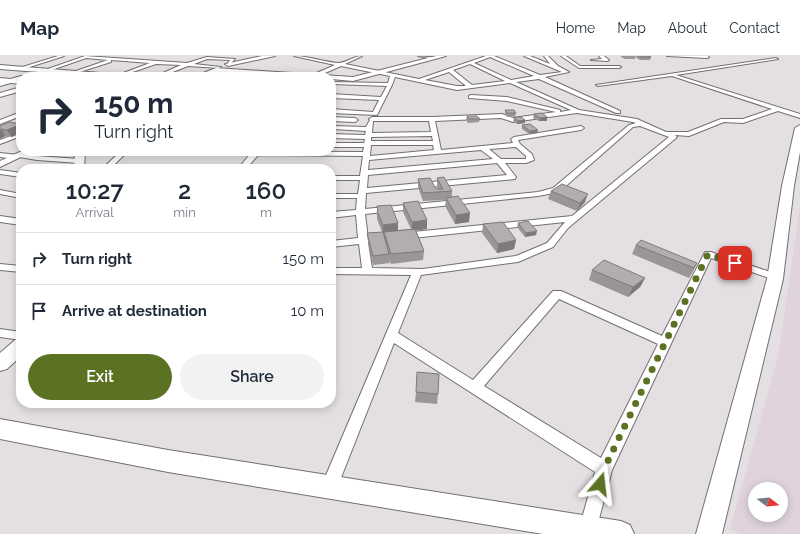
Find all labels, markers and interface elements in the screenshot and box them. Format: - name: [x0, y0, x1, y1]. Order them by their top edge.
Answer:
- text: Map: [20, 17, 59, 39]
- text: Home: [556, 20, 595, 36]
- text: Map: [617, 20, 646, 36]
- text: About: [668, 20, 707, 36]
- text: Contact: [729, 20, 780, 36]
- text: 150 m: [94, 87, 173, 120]
- icon: right: [28, 88, 80, 140]
- text: Turn right: [94, 121, 173, 142]
- text: 10:27: [66, 176, 124, 205]
- text: 2: [178, 176, 191, 205]
- text: 160: [246, 176, 286, 205]
- text: Arrival: [76, 205, 114, 220]
- text: min: [173, 205, 196, 220]
- text: m: [260, 205, 272, 220]
- pin: [718, 246, 752, 280]
- icon: right: [28, 248, 50, 270]
- text: Turn right: [62, 250, 132, 268]
- text: 150 m: [283, 250, 324, 268]
- icon: arrive: [724, 252, 746, 274]
- icon: arrive: [28, 300, 50, 322]
- text: Arrive at destination: [62, 302, 207, 320]
- text: 10 m: [291, 302, 324, 320]
- button: Exit: [28, 354, 172, 400]
- button: Share: [180, 354, 324, 400]
- position arrow: [579, 463, 621, 505]
- north arrow: [748, 482, 788, 522]
- map controls: [748, 482, 788, 522]

